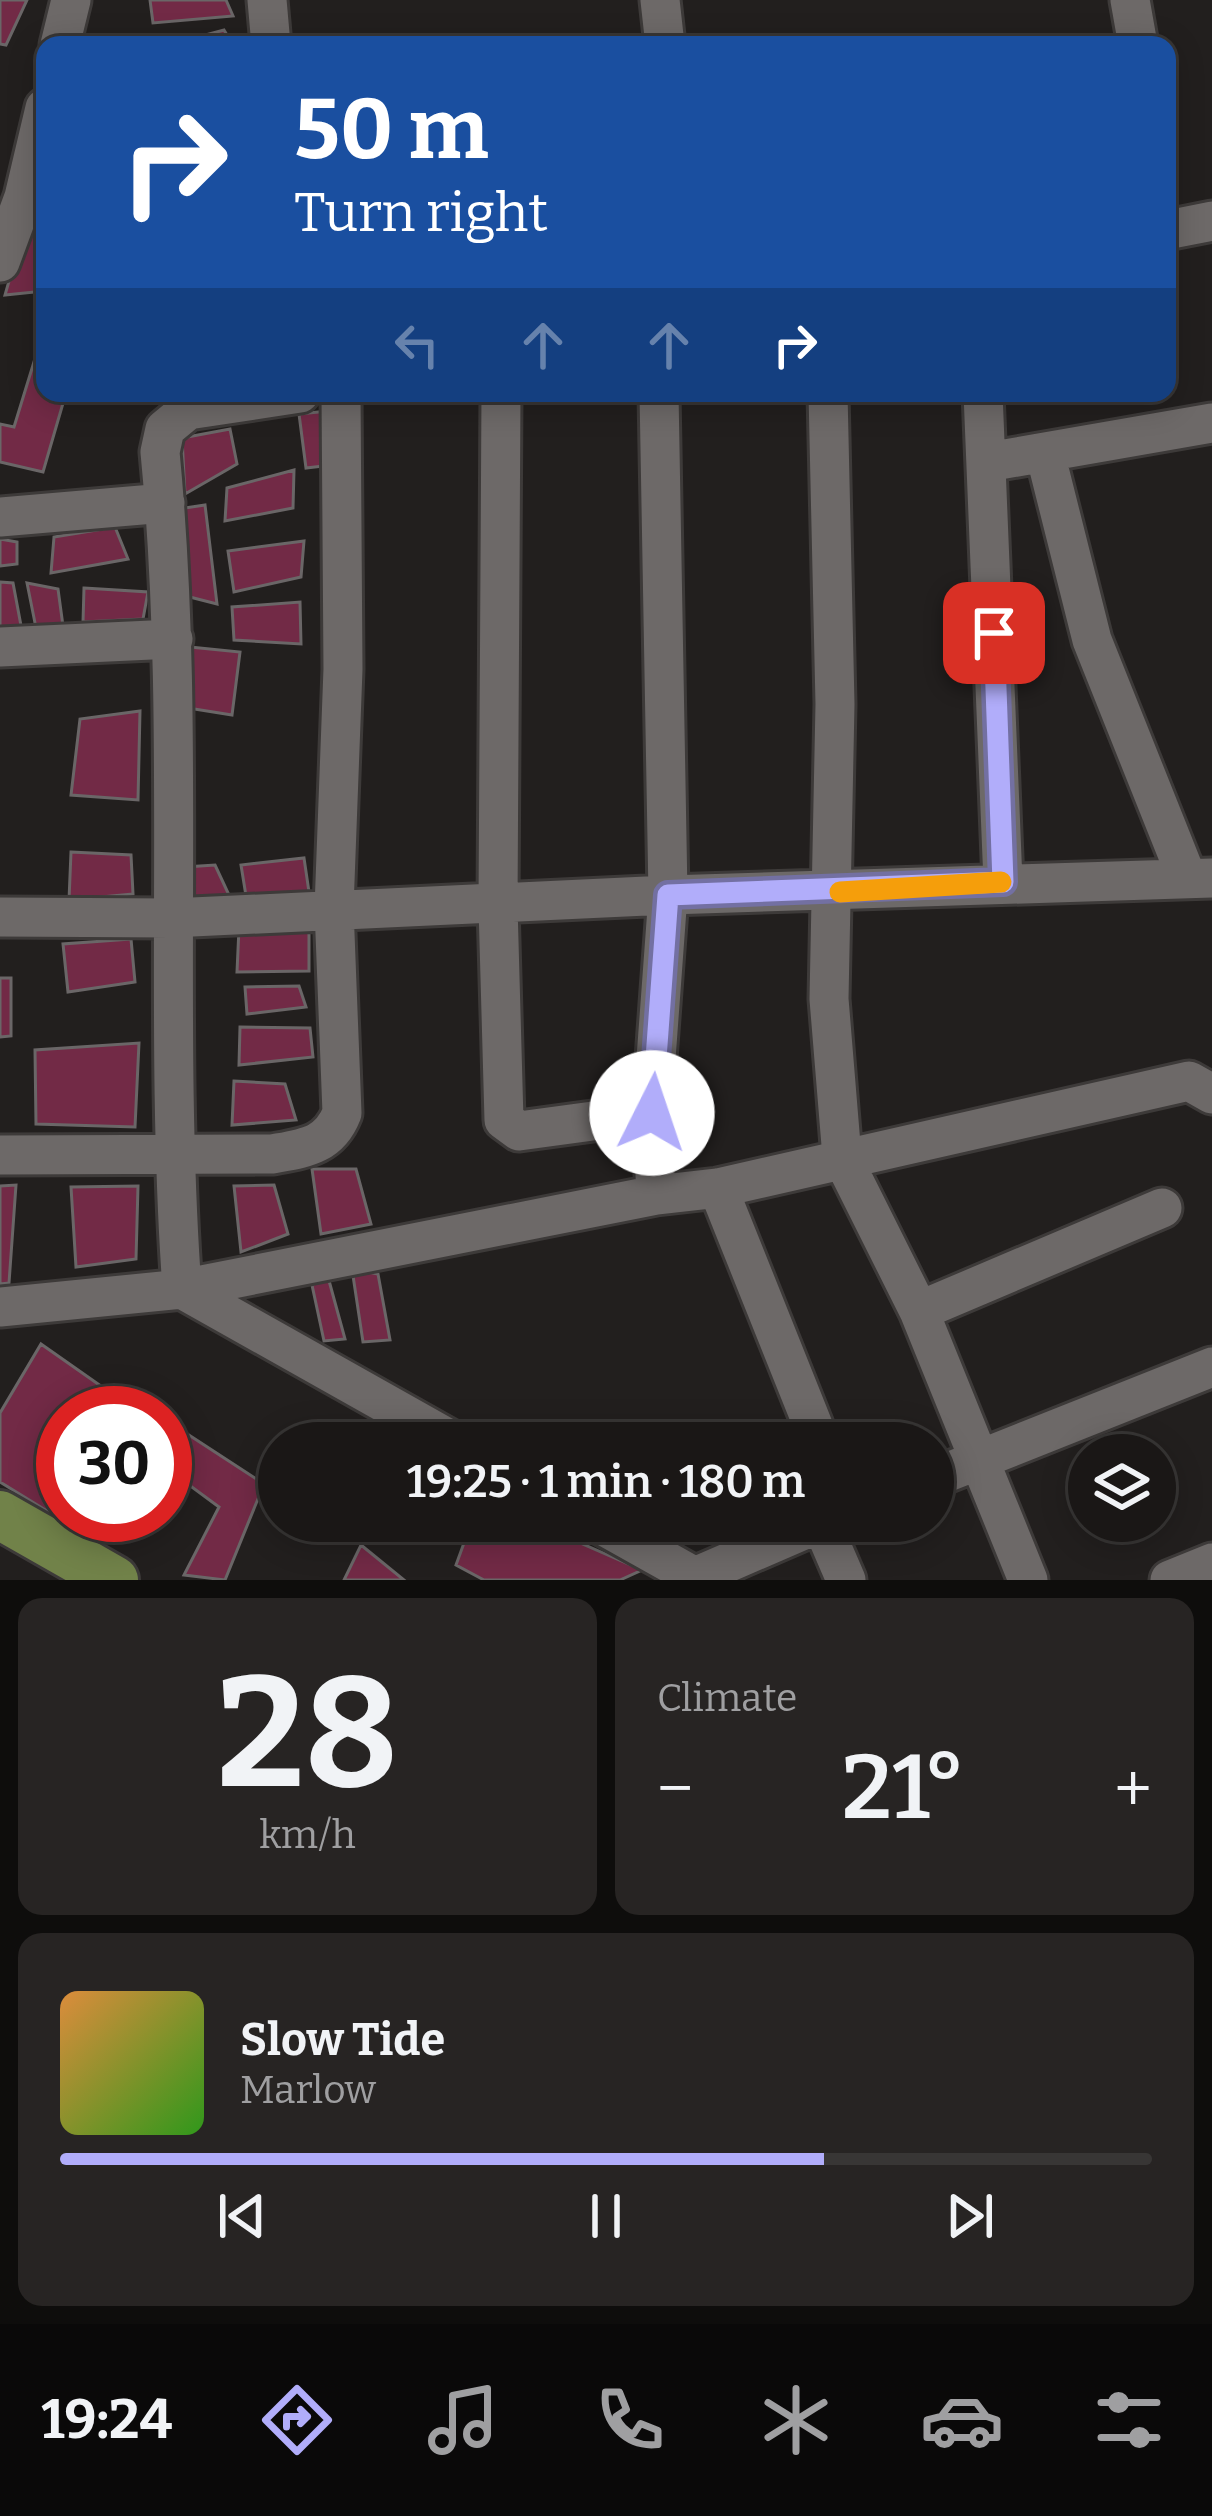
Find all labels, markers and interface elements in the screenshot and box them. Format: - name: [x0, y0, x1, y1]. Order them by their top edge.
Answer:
- text: 50 m: [294, 79, 489, 180]
- icon: right: [96, 84, 252, 240]
- text: Turn right: [294, 181, 548, 245]
- icon: left: [384, 312, 450, 378]
- icon: ahead: [510, 312, 576, 378]
- icon: ahead: [636, 312, 702, 378]
- icon: right: [762, 312, 828, 378]
- pin: [943, 582, 1045, 684]
- icon: arrive: [961, 600, 1027, 666]
- position arrow: [589, 1050, 715, 1176]
- speed limit sign: 30: [36, 1386, 192, 1542]
- map controls: [1068, 1434, 1176, 1542]
- button: layers: [1068, 1434, 1176, 1542]
- text: 19:25 · 1 min · 180 m: [407, 1455, 805, 1509]
- text: 28: [217, 1640, 398, 1827]
- text: Climate: [657, 1675, 797, 1721]
- text: 21°: [842, 1734, 966, 1842]
- text: −: [657, 1749, 693, 1828]
- text: +: [1114, 1749, 1152, 1828]
- text: km/h: [259, 1812, 356, 1858]
- text: Slow Tide: [240, 2013, 445, 2067]
- text: Marlow: [240, 2067, 376, 2113]
- icon: previous: [209, 2183, 275, 2249]
- icon: pause: [573, 2183, 639, 2249]
- icon: next: [937, 2183, 1003, 2249]
- icon: directions: [255, 2378, 339, 2462]
- icon: music: [421, 2378, 505, 2462]
- icon: phone: [588, 2378, 672, 2462]
- icon: climate: [754, 2378, 838, 2462]
- icon: car: [920, 2378, 1004, 2462]
- icon: filters: [1087, 2378, 1171, 2462]
- text: 19:24: [41, 2388, 172, 2452]

